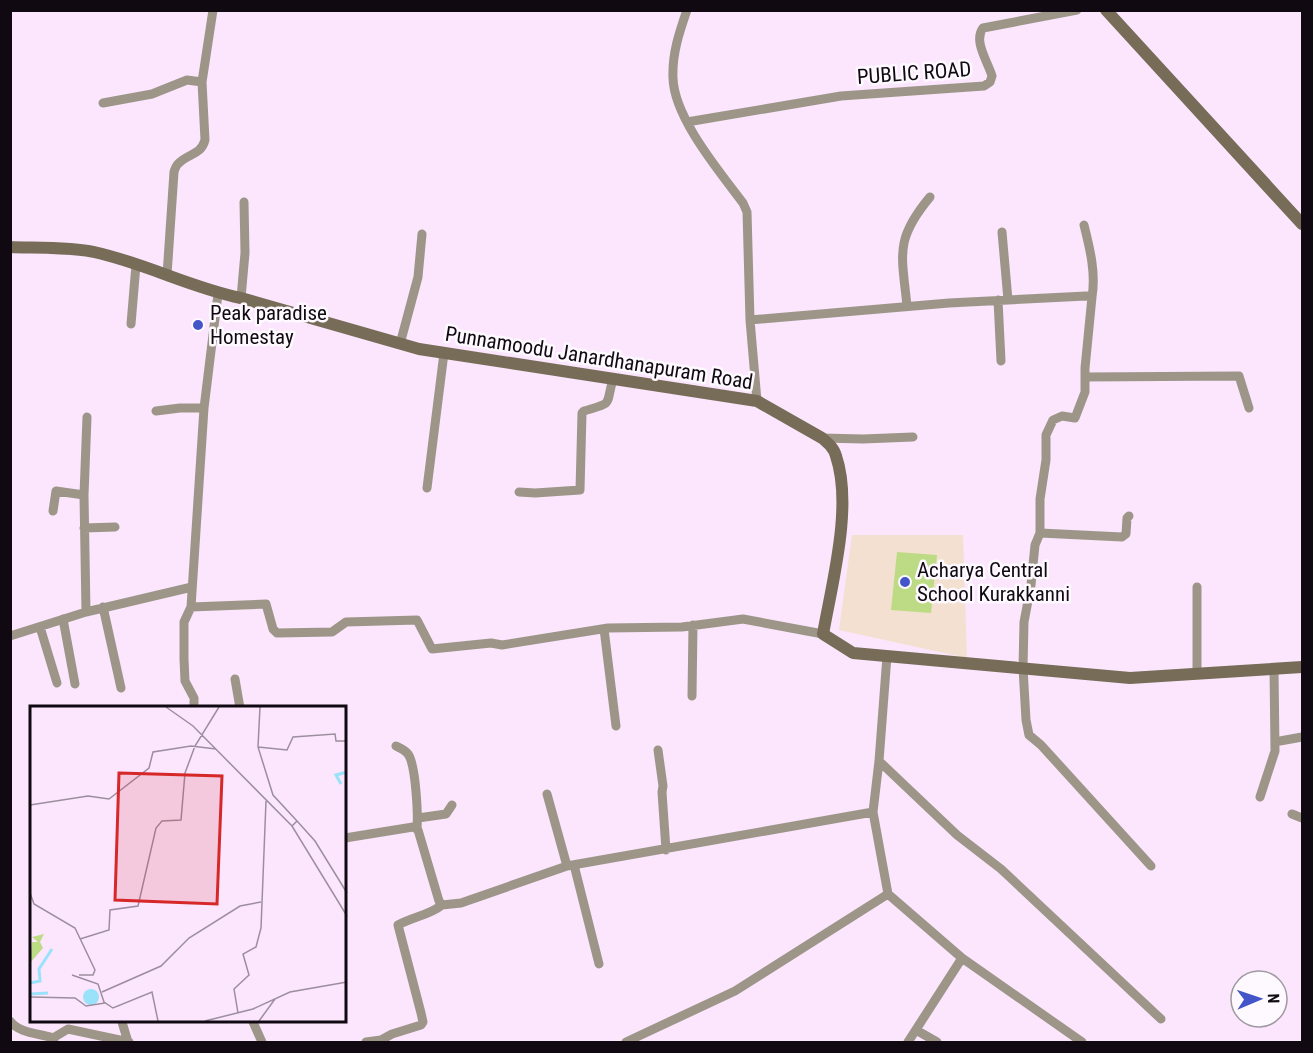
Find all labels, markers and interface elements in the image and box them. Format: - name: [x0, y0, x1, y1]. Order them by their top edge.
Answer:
- street label: PUBLIC ROAD: [856, 57, 972, 89]
- place label: Peak paradise Homestay: [210, 301, 327, 349]
- marker: Peak paradise Homestay: [191, 318, 205, 332]
- street label: Punnamoodu Janardhanapuram Road: [443, 322, 755, 394]
- place label: Acharya Central School Kurakkanni: [917, 558, 1070, 606]
- marker: Acharya Central School Kurakkanni: [898, 575, 912, 589]
- inset map: [30, 706, 346, 1023]
- north arrow: [1229, 969, 1289, 1029]
- text: N: [1264, 993, 1283, 1004]

